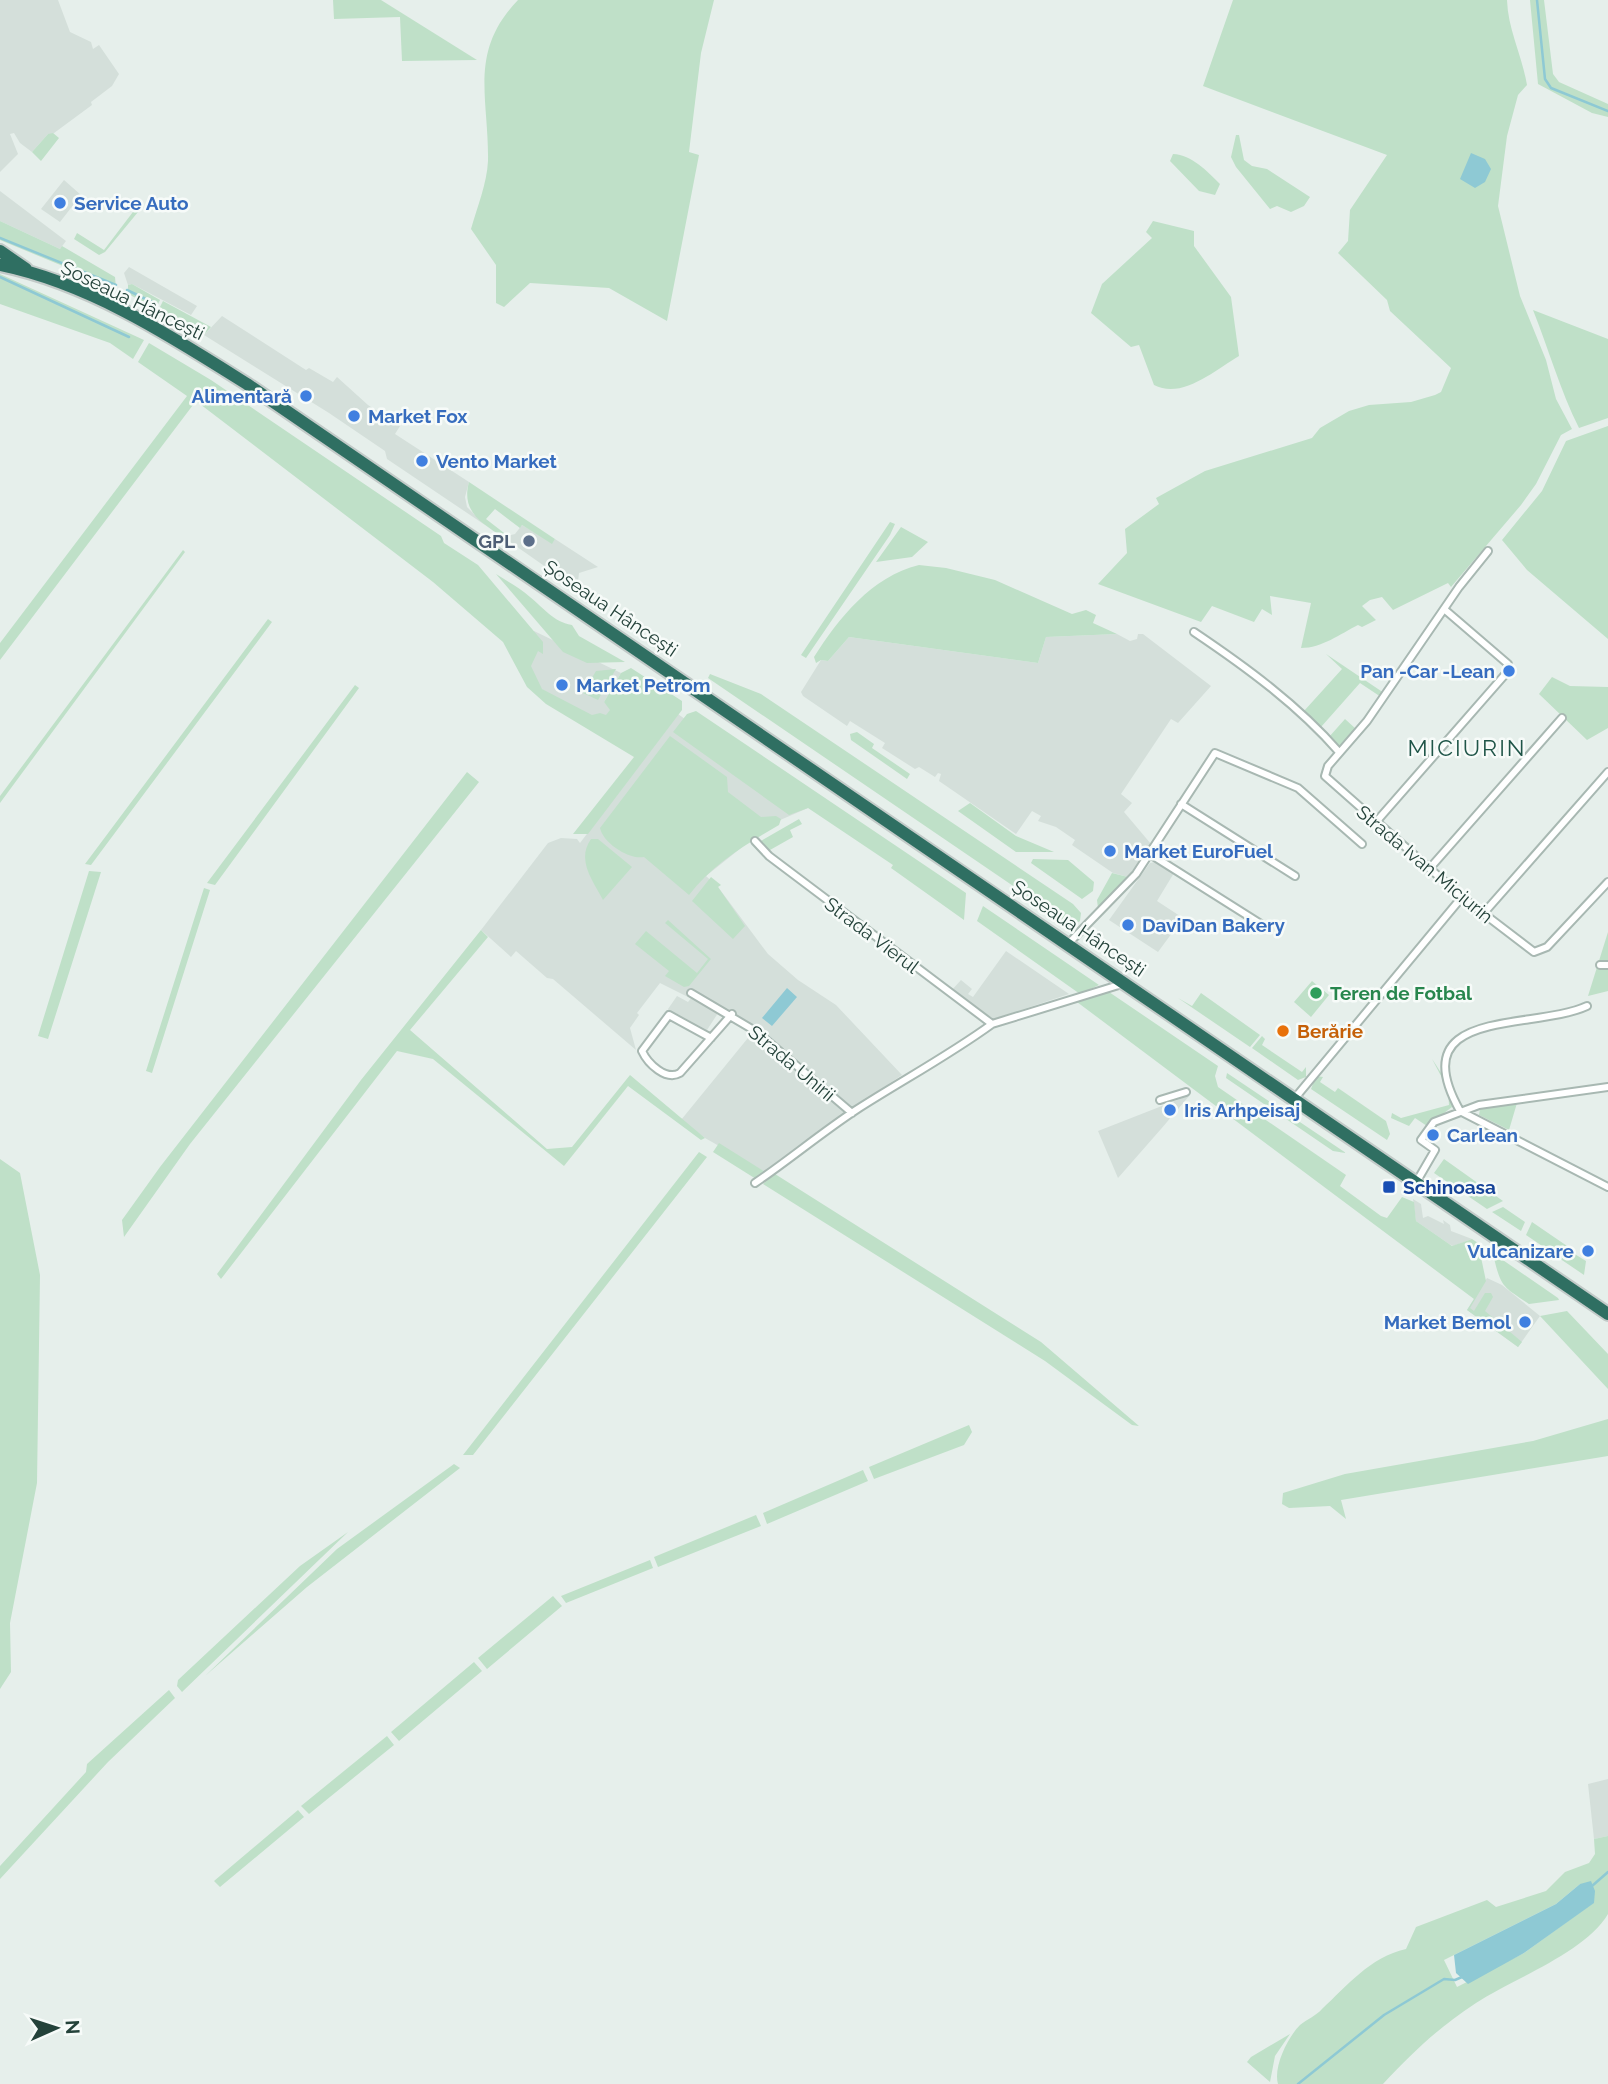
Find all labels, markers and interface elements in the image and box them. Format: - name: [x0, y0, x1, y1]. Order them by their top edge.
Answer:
- place label: Service Auto: [74, 192, 189, 214]
- marker: Service Auto: [52, 195, 68, 211]
- street label: Șoseaua Hâncești: [58, 256, 208, 344]
- place label: Alimentară: [192, 385, 292, 407]
- marker: Alimentară: [298, 388, 314, 404]
- place label: Market Fox: [368, 405, 468, 427]
- marker: Market Fox: [346, 408, 362, 424]
- place label: Vento Market: [436, 450, 558, 472]
- marker: Vento Market: [414, 453, 430, 469]
- place label: GPL: [478, 530, 515, 552]
- marker: GPL: [521, 533, 537, 549]
- street label: Șoseaua Hâncești: [540, 555, 682, 661]
- place label: Pan -Car -Lean: [1360, 660, 1495, 682]
- marker: Pan -Car -Lean: [1501, 663, 1517, 679]
- place label: Market Petrom: [576, 674, 710, 696]
- marker: Market Petrom: [554, 677, 570, 693]
- district label: MICIURIN: [1407, 734, 1527, 761]
- street label: Strada Ivan Miciurin: [1352, 801, 1498, 927]
- place label: Market EuroFuel: [1124, 840, 1274, 862]
- marker: Market EuroFuel: [1102, 843, 1118, 859]
- street label: Șoseaua Hâncești: [1008, 875, 1150, 981]
- street label: Strada Vierul: [820, 892, 924, 978]
- place label: DaviDan Bakery: [1142, 914, 1285, 936]
- marker: DaviDan Bakery: [1120, 917, 1136, 933]
- place label: Teren de Fotbal: [1330, 982, 1473, 1004]
- marker: Teren de Fotbal: [1308, 985, 1324, 1001]
- street label: Strada Unirii: [744, 1020, 840, 1106]
- place label: Berărie: [1297, 1020, 1363, 1042]
- marker: Berărie: [1275, 1023, 1291, 1039]
- place label: Iris Arhpeisaj: [1184, 1099, 1300, 1121]
- marker: Iris Arhpeisaj: [1162, 1102, 1178, 1118]
- place label: Carlean: [1447, 1124, 1518, 1146]
- marker: Carlean: [1425, 1127, 1441, 1143]
- place label: Schinoasa: [1403, 1176, 1496, 1198]
- marker: Schinoasa: [1381, 1179, 1397, 1195]
- place label: Vulcanizare: [1467, 1240, 1574, 1262]
- marker: Vulcanizare: [1580, 1243, 1596, 1259]
- place label: Market Bemol: [1384, 1311, 1512, 1333]
- marker: Market Bemol: [1517, 1314, 1533, 1330]
- north arrow: [21, 1993, 91, 2063]
- text: N: [62, 2019, 84, 2035]

